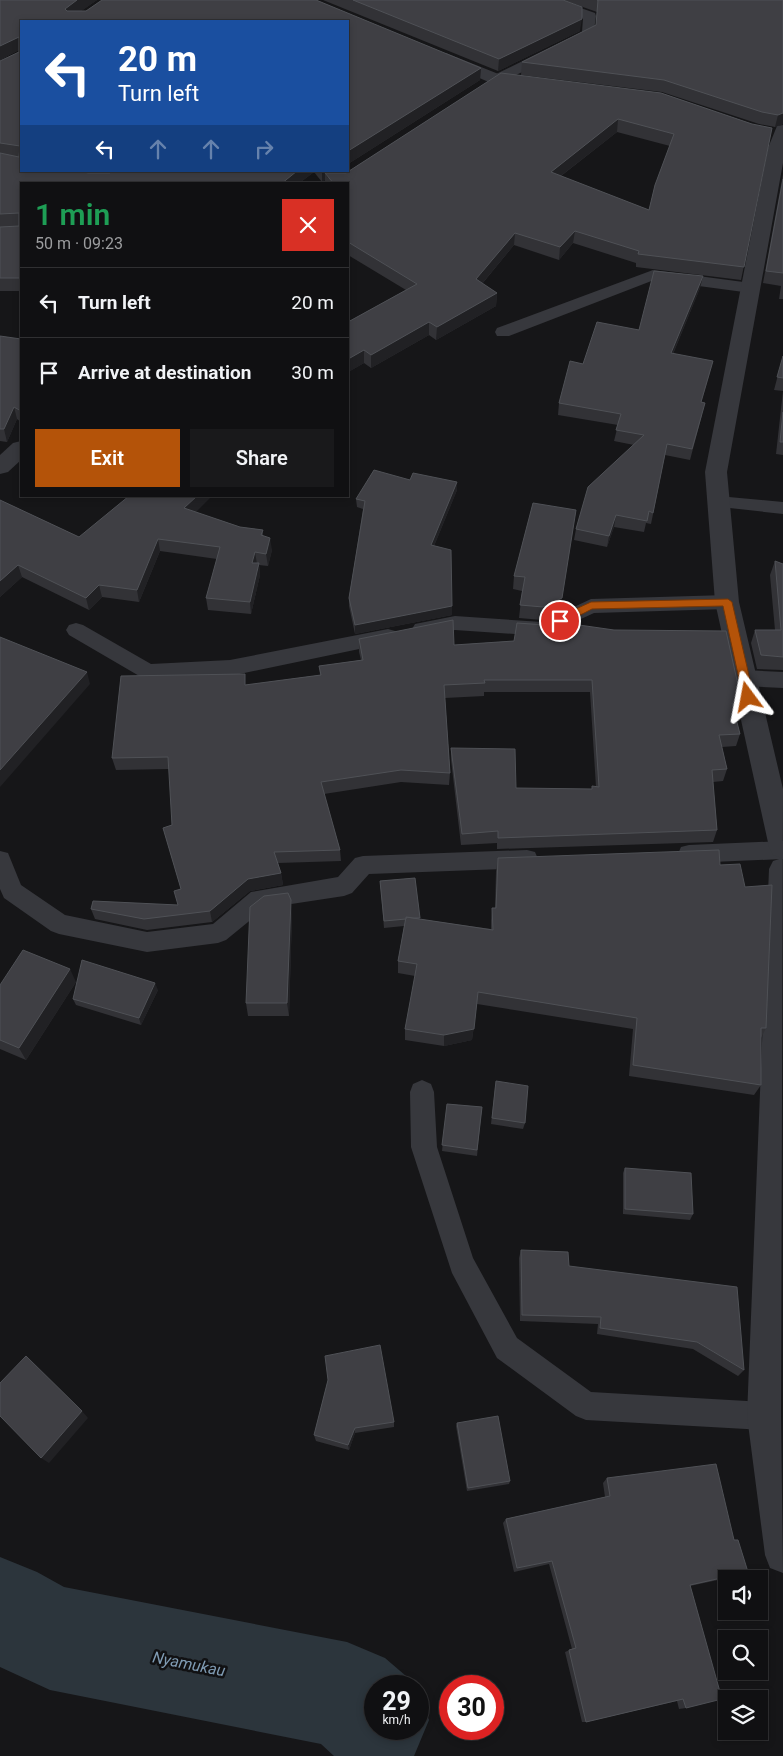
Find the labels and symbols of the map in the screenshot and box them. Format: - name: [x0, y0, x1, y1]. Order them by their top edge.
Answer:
- pin: [539, 600, 581, 642]
- position arrow: [721, 670, 773, 722]
- water label: Nyamukau: [151, 1648, 227, 1680]
- speed limit sign: 30: [439, 1675, 504, 1740]

